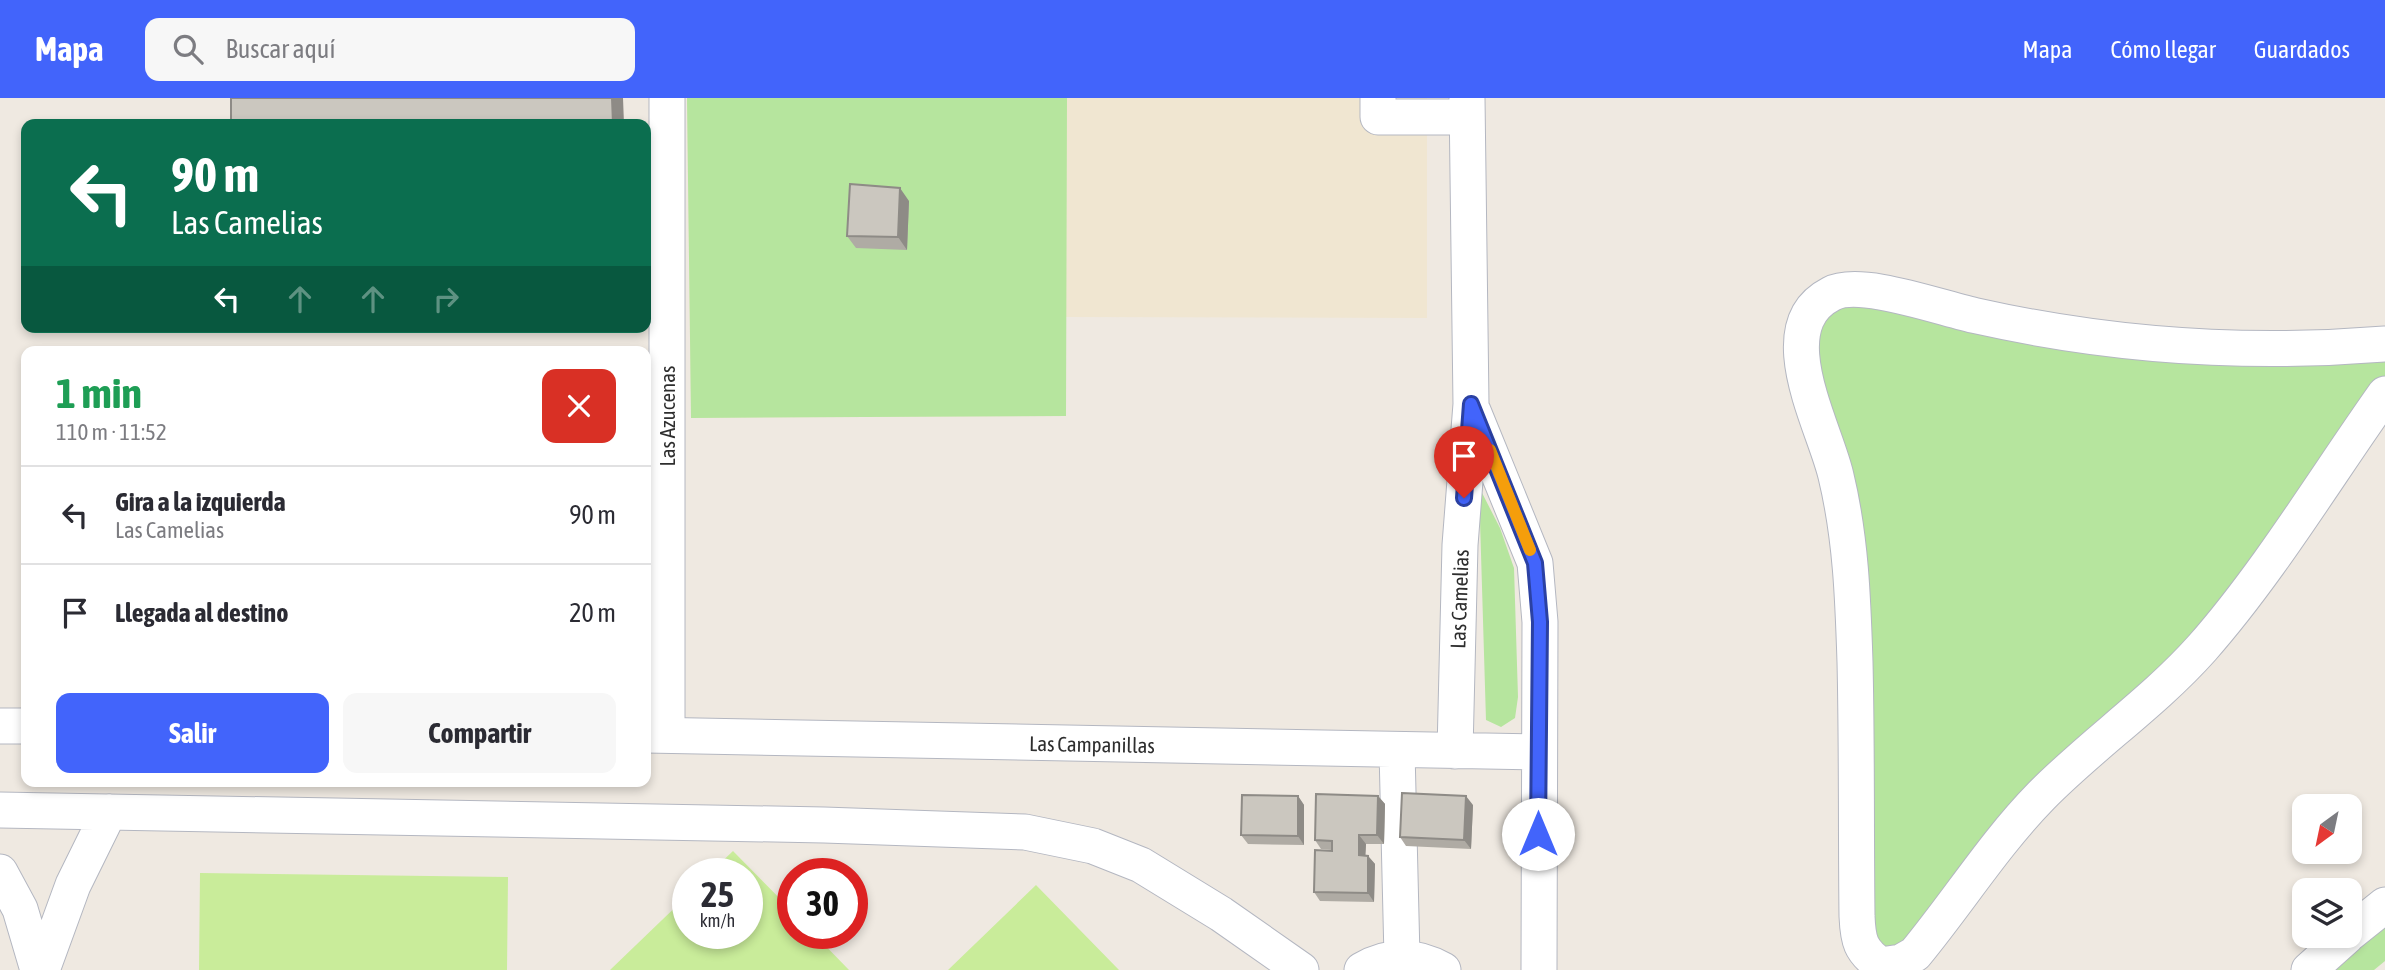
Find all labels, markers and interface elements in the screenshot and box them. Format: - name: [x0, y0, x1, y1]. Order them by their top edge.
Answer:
- search box: [145, 18, 635, 81]
- text: Mapa: [35, 30, 103, 68]
- icon: search: [169, 30, 207, 68]
- text: Buscar aquí: [225, 34, 335, 64]
- text: Mapa: [2023, 36, 2072, 63]
- text: Cómo llegar: [2110, 36, 2216, 63]
- text: Guardados: [2254, 36, 2350, 63]
- text: 90 m: [171, 146, 259, 202]
- icon: left: [56, 147, 147, 238]
- text: Las Camelias: [171, 204, 323, 241]
- icon: left: [208, 280, 246, 318]
- icon: ahead: [281, 280, 319, 318]
- icon: ahead: [354, 280, 392, 318]
- icon: right: [427, 280, 465, 318]
- street label: Las Azucenas: [655, 366, 679, 466]
- text: 1 min: [56, 369, 142, 417]
- button: close: [542, 369, 616, 443]
- text: 110 m · 11:52: [56, 419, 167, 445]
- pin: [1434, 426, 1494, 498]
- icon: arrive: [1445, 437, 1483, 475]
- text: Gira a la izquierda: [115, 487, 286, 517]
- icon: left: [56, 496, 94, 534]
- text: 90 m: [569, 500, 616, 530]
- text: Las Camelias: [115, 517, 224, 543]
- street label: Las Camelias: [1445, 549, 1473, 649]
- icon: arrive: [56, 594, 94, 632]
- text: Llegada al destino: [115, 598, 288, 628]
- text: 20 m: [569, 598, 616, 628]
- button: Salir: [56, 693, 329, 773]
- button: Compartir: [343, 693, 616, 773]
- street label: Las Campanillas: [1029, 731, 1155, 757]
- north arrow: [2292, 794, 2362, 864]
- map controls: [2292, 794, 2362, 948]
- position arrow: [1501, 797, 1575, 871]
- speed limit sign: 30: [777, 858, 868, 949]
- text: 25: [701, 874, 734, 914]
- button: layers: [2292, 878, 2362, 948]
- text: km/h: [700, 910, 735, 931]

